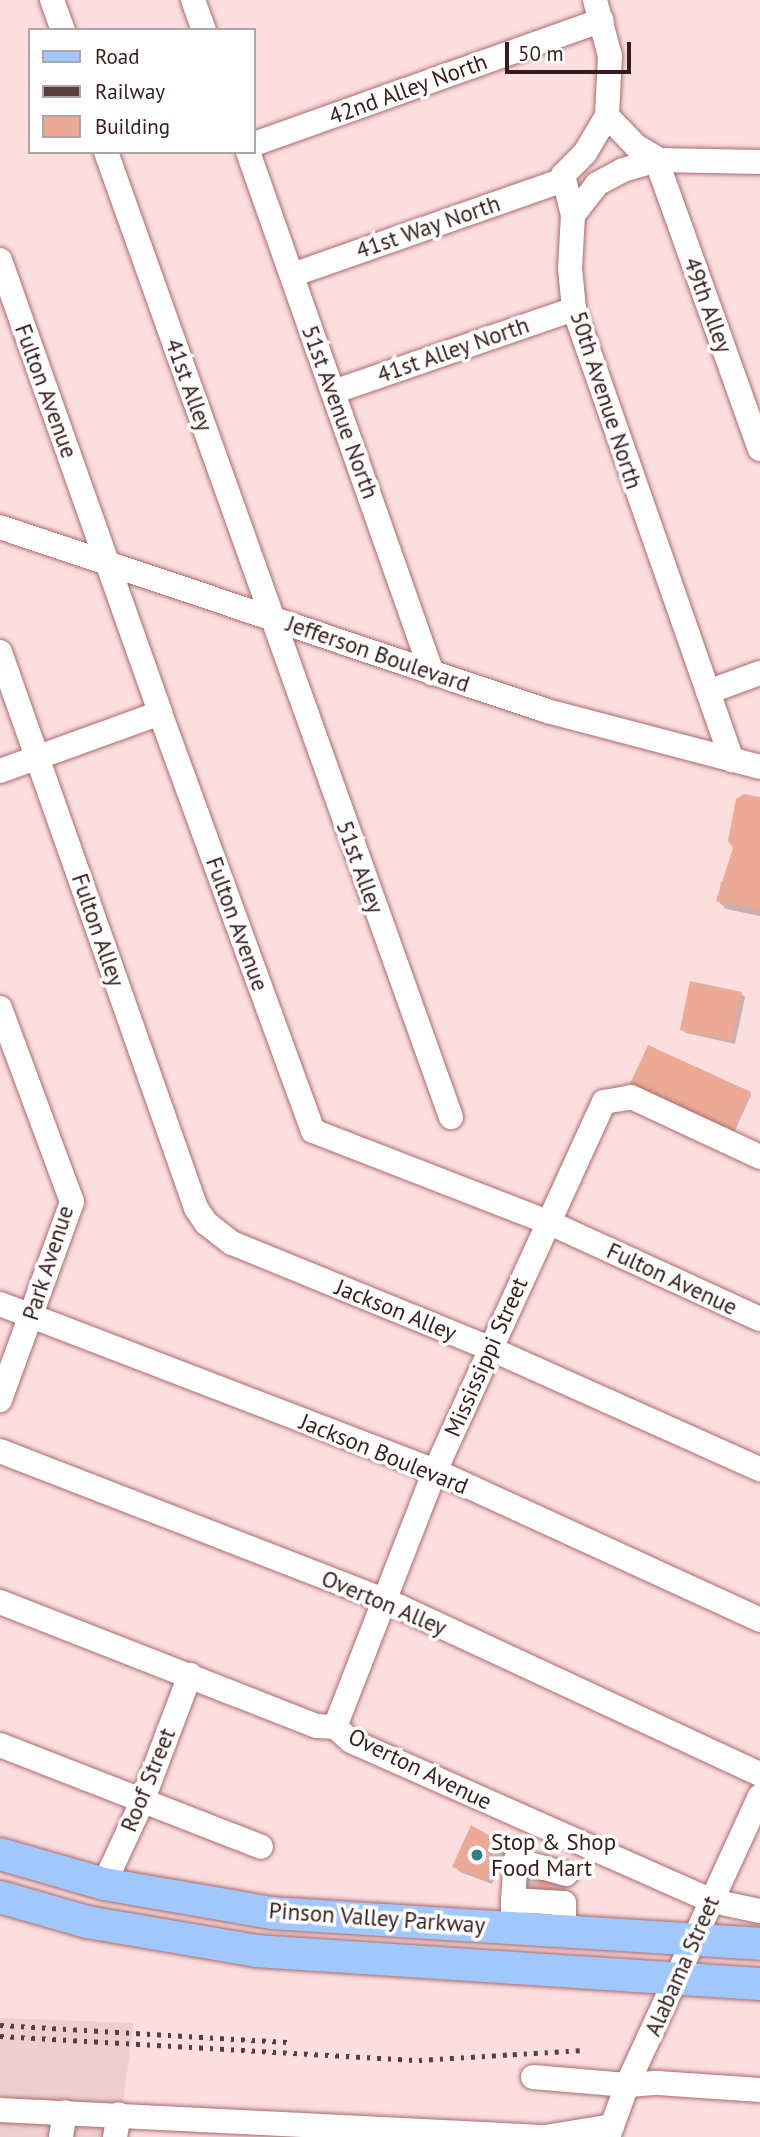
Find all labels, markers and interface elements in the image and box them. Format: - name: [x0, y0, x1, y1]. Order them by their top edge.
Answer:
- legend: [28, 28, 256, 154]
- scale bar: [508, 28, 634, 72]
- text: 50 m: [518, 40, 564, 67]
- text: Road: [95, 43, 139, 70]
- street label: 42nd Alley North: [324, 47, 492, 131]
- text: Railway: [95, 78, 165, 105]
- text: Building: [95, 113, 170, 140]
- street label: 41st Way North: [352, 189, 504, 265]
- street label: 49th Alley: [678, 253, 738, 357]
- street label: 50th Avenue North: [564, 307, 648, 493]
- street label: 41st Alley North: [373, 311, 533, 389]
- street label: Fulton Avenue: [9, 320, 83, 462]
- street label: 51st Avenue North: [296, 321, 384, 503]
- street label: 41st Alley: [159, 334, 219, 436]
- street label: Jefferson Boulevard: [283, 610, 473, 698]
- street label: 51st Alley: [330, 816, 390, 918]
- street label: Fulton Avenue: [200, 853, 274, 995]
- street label: Fulton Alley: [66, 870, 130, 990]
- street label: Park Avenue: [16, 1202, 80, 1324]
- street label: Fulton Avenue: [602, 1237, 742, 1321]
- street label: Jackson Alley: [331, 1273, 461, 1347]
- street label: Mississippi Street: [439, 1273, 533, 1441]
- street label: Jackson Boulevard: [296, 1408, 472, 1500]
- street label: Overton Alley: [317, 1564, 451, 1642]
- street label: Overton Avenue: [343, 1722, 497, 1816]
- street label: Roof Street: [115, 1724, 181, 1836]
- place label: Stop & Shop Food Mart: [491, 1828, 616, 1882]
- marker: Stop & Shop Food Mart: [469, 1847, 485, 1863]
- street label: Alabama Street: [639, 1892, 725, 2040]
- street label: Pinson Valley Parkway: [267, 1897, 487, 1939]

